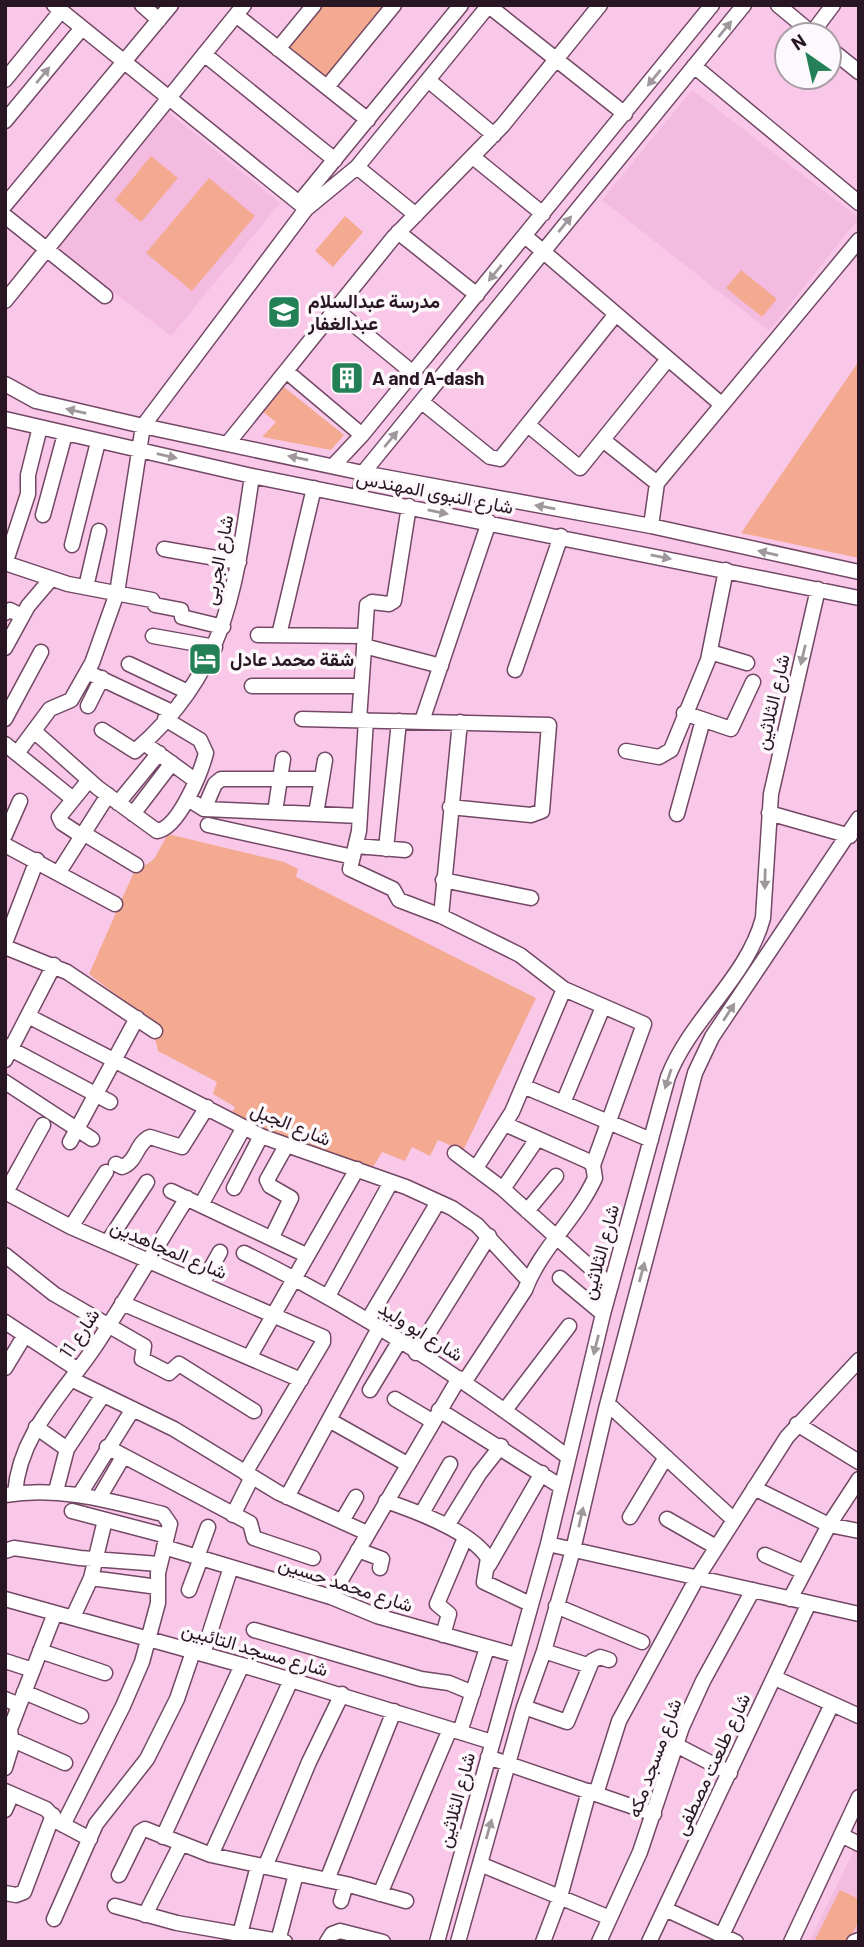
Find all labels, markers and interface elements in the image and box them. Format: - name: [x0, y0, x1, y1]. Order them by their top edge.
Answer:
- one-way arrow: [717, 20, 732, 38]
- north arrow: [773, 21, 843, 91]
- text: N: [787, 28, 810, 55]
- one-way arrow: [36, 66, 51, 84]
- one-way arrow: [647, 69, 662, 86]
- one-way arrow: [557, 215, 572, 232]
- one-way arrow: [488, 264, 503, 281]
- place label: مدرسة عبدالسلام عبدالغفار: [307, 289, 440, 336]
- school or university icon: مدرسة عبدالسلام عبدالغفار: [265, 293, 303, 331]
- building icon: A and A-dash: [328, 359, 366, 397]
- place label: A and A-dash: [372, 366, 484, 389]
- one-way arrow: [65, 405, 87, 416]
- one-way arrow: [384, 430, 399, 448]
- one-way arrow: [156, 450, 178, 461]
- one-way arrow: [287, 453, 309, 464]
- street label: شارع النبوى المهندس: [354, 465, 516, 520]
- one-way arrow: [534, 501, 556, 512]
- one-way arrow: [427, 506, 449, 517]
- street label: شارع الجربى: [197, 513, 239, 607]
- one-way arrow: [757, 547, 779, 558]
- one-way arrow: [650, 551, 672, 562]
- hotel icon: شقة محمد عادل: [186, 640, 224, 678]
- one-way arrow: [797, 644, 808, 666]
- place label: شقة محمد عادل: [230, 647, 354, 671]
- street label: شارع الثلاثين: [749, 652, 796, 753]
- one-way arrow: [759, 868, 771, 890]
- one-way arrow: [722, 1002, 735, 1021]
- one-way arrow: [663, 1068, 673, 1089]
- street label: شارع الجبل: [247, 1097, 335, 1152]
- street label: شارع الثلاثين: [576, 1202, 625, 1303]
- street label: شارع المجاهدين: [107, 1214, 231, 1285]
- one-way arrow: [637, 1261, 648, 1283]
- street label: شارع ابو وليد: [374, 1296, 468, 1367]
- street label: شارع 11: [54, 1303, 105, 1363]
- one-way arrow: [590, 1334, 601, 1356]
- one-way arrow: [576, 1506, 587, 1528]
- street label: شارع محمد حسين: [275, 1551, 416, 1618]
- street label: شارع مسجد التائبين: [179, 1617, 331, 1682]
- street label: شارع طلعت مصطفى: [669, 1689, 756, 1839]
- street label: شارع مسجد مكه: [621, 1695, 688, 1821]
- street label: شارع الثلاثين: [432, 1750, 481, 1851]
- one-way arrow: [485, 1818, 495, 1839]

